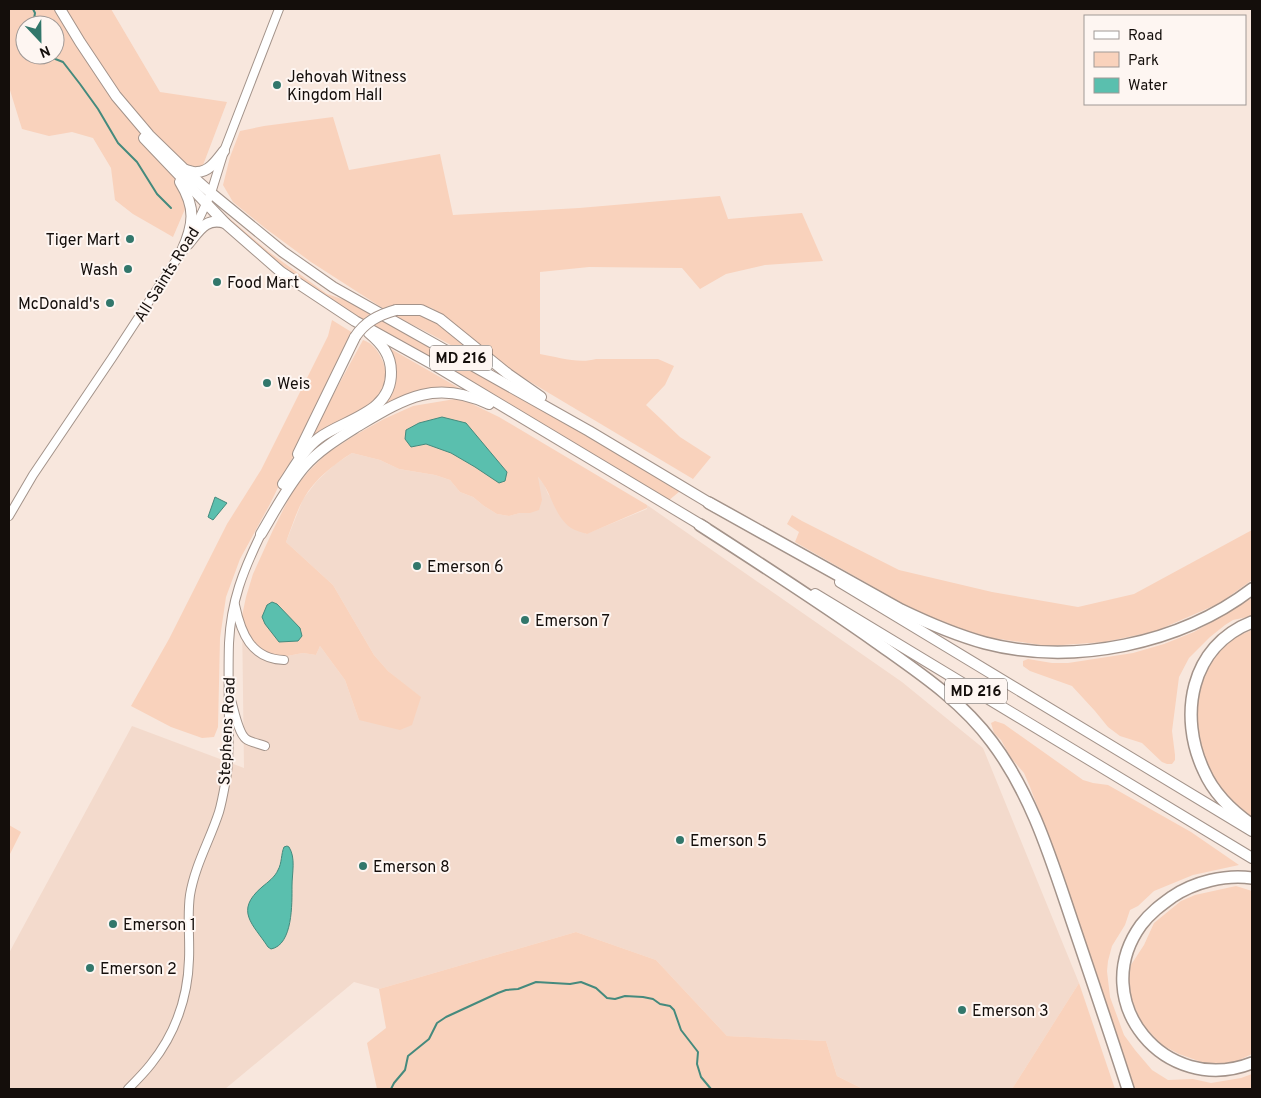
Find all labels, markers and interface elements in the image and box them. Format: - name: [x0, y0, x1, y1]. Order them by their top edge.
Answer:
- north arrow: [15, 15, 65, 65]
- legend: [1084, 15, 1246, 105]
- text: Road: [1128, 27, 1163, 46]
- text: N: [36, 41, 52, 60]
- text: Park: [1128, 52, 1159, 71]
- place label: Jehovah Witness Kingdom Hall: [287, 68, 407, 106]
- text: Water: [1128, 77, 1168, 96]
- marker: Jehovah Witness Kingdom Hall: [271, 79, 283, 91]
- street label: All Saints Road: [131, 224, 205, 326]
- place label: Tiger Mart: [45, 231, 120, 251]
- marker: Tiger Mart: [124, 233, 136, 245]
- place label: Wash: [80, 261, 118, 281]
- marker: Wash: [122, 263, 134, 275]
- place label: Food Mart: [227, 274, 299, 294]
- marker: Food Mart: [211, 276, 223, 288]
- place label: McDonald's: [18, 295, 100, 315]
- marker: McDonald's: [104, 297, 116, 309]
- road number: MD 216: [430, 346, 492, 370]
- place label: Weis: [277, 375, 310, 395]
- marker: Weis: [261, 377, 273, 389]
- place label: Emerson 6: [427, 558, 504, 578]
- marker: Emerson 6: [411, 560, 423, 572]
- place label: Emerson 7: [535, 612, 610, 632]
- marker: Emerson 7: [519, 614, 531, 626]
- street label: Stephens Road: [215, 676, 241, 786]
- road number: MD 216: [945, 678, 1007, 704]
- place label: Emerson 5: [690, 832, 767, 852]
- marker: Emerson 5: [674, 834, 686, 846]
- place label: Emerson 8: [373, 858, 450, 878]
- marker: Emerson 8: [357, 860, 369, 872]
- place label: Emerson 1: [123, 916, 196, 936]
- marker: Emerson 1: [107, 918, 119, 930]
- place label: Emerson 2: [100, 960, 177, 980]
- marker: Emerson 2: [84, 962, 96, 974]
- place label: Emerson 3: [972, 1002, 1049, 1022]
- marker: Emerson 3: [956, 1004, 968, 1016]

